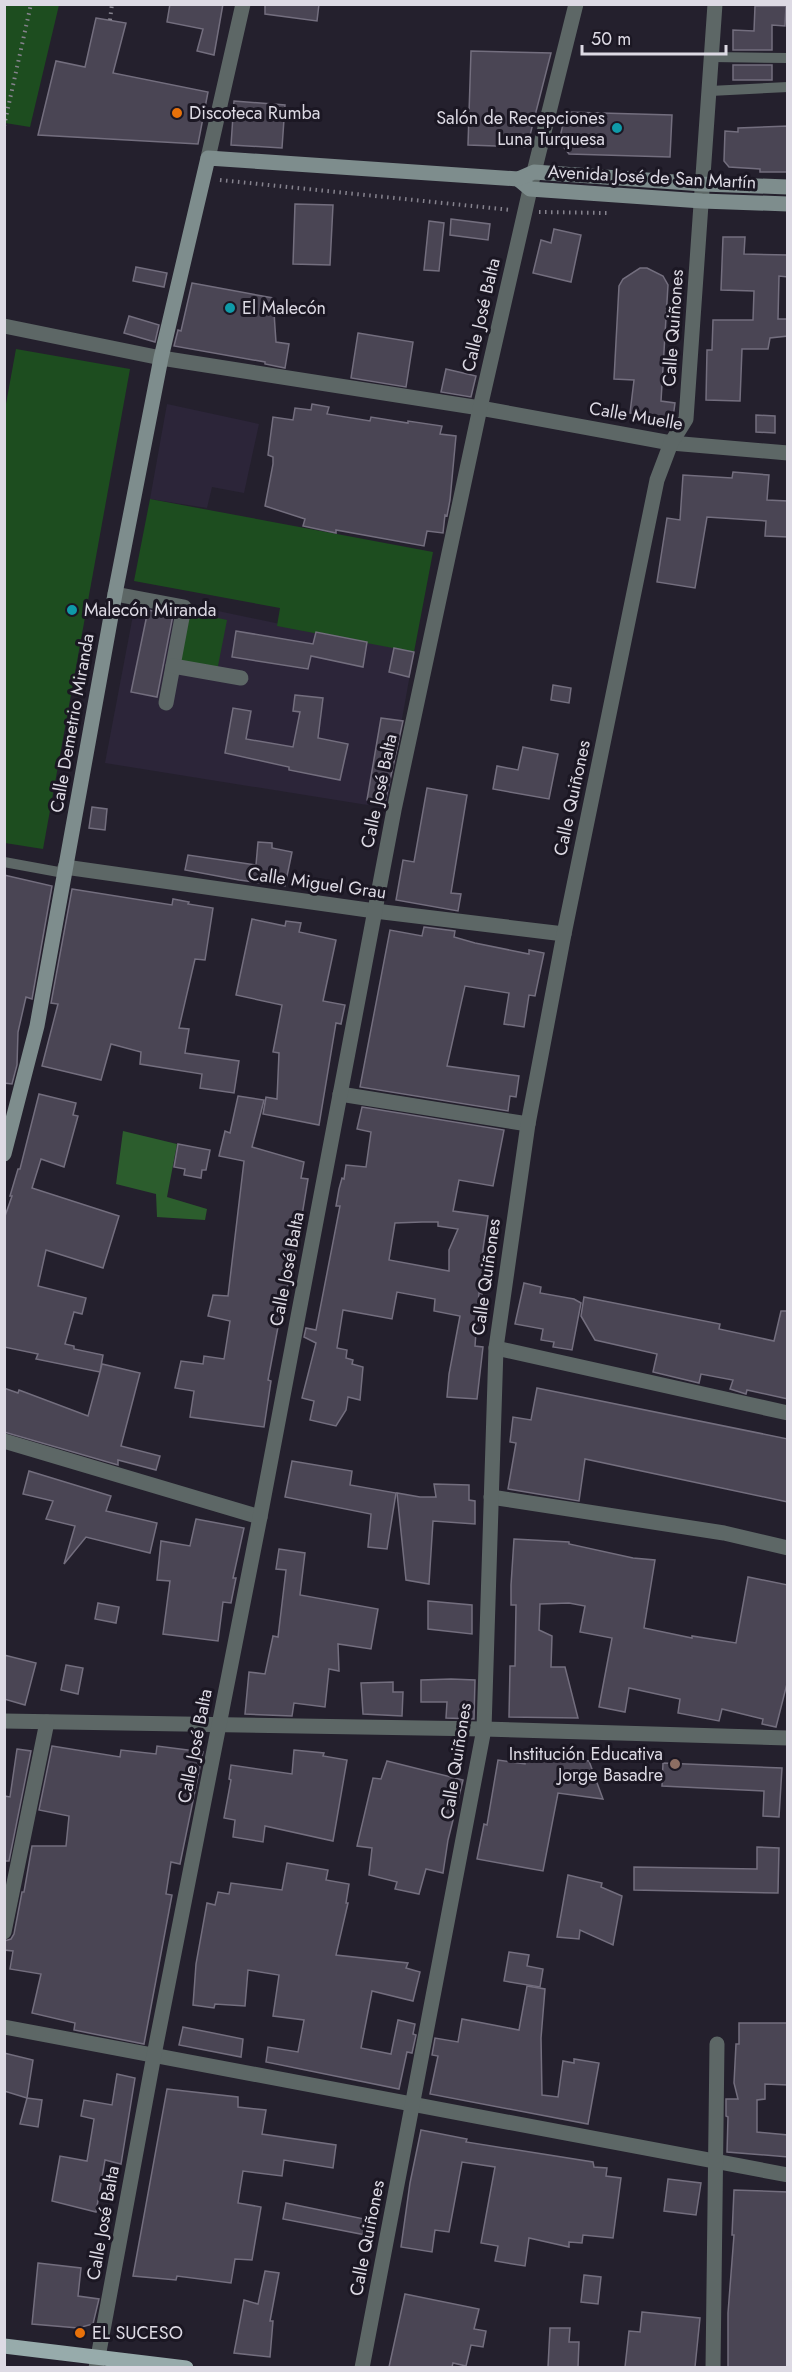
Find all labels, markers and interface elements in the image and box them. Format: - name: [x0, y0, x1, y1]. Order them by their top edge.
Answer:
- scale bar: [582, 18, 726, 56]
- text: 50 m: [591, 26, 631, 52]
- place label: Discoteca Rumba: [189, 100, 320, 126]
- place label: Salón de Recepciones Luna Turquesa: [436, 105, 605, 152]
- marker: Discoteca Rumba: [170, 106, 184, 120]
- marker: Salón de Recepciones Luna Turquesa: [610, 121, 624, 135]
- street label: Avenida José de San Martín: [547, 159, 757, 195]
- street label: Calle José Balta: [455, 256, 507, 374]
- street label: Calle Quiñones: [656, 268, 690, 388]
- place label: El Malecón: [242, 295, 326, 321]
- marker: El Malecón: [223, 301, 237, 315]
- street label: Calle Muelle: [587, 395, 685, 437]
- place label: Malecón Miranda: [84, 597, 216, 623]
- marker: Malecón Miranda: [65, 603, 79, 617]
- street label: Calle Demetrio Miranda: [43, 631, 101, 815]
- street label: Calle José Balta: [354, 732, 404, 850]
- street label: Calle Quiñones: [547, 738, 597, 858]
- street label: Calle Miguel Grau: [246, 860, 388, 906]
- street label: Calle José Balta: [263, 1210, 311, 1328]
- street label: Calle Quiñones: [465, 1217, 507, 1337]
- street label: Calle José Balta: [171, 1687, 219, 1805]
- street label: Calle Quiñones: [434, 1701, 478, 1821]
- place label: Institución Educativa Jorge Basadre: [509, 1741, 663, 1788]
- marker: Institución Educativa Jorge Basadre: [668, 1757, 682, 1771]
- street label: Calle José Balta: [80, 2164, 126, 2282]
- street label: Calle Quiñones: [343, 2178, 391, 2298]
- place label: EL SUCESO: [92, 2320, 183, 2346]
- marker: EL SUCESO: [73, 2326, 87, 2340]

